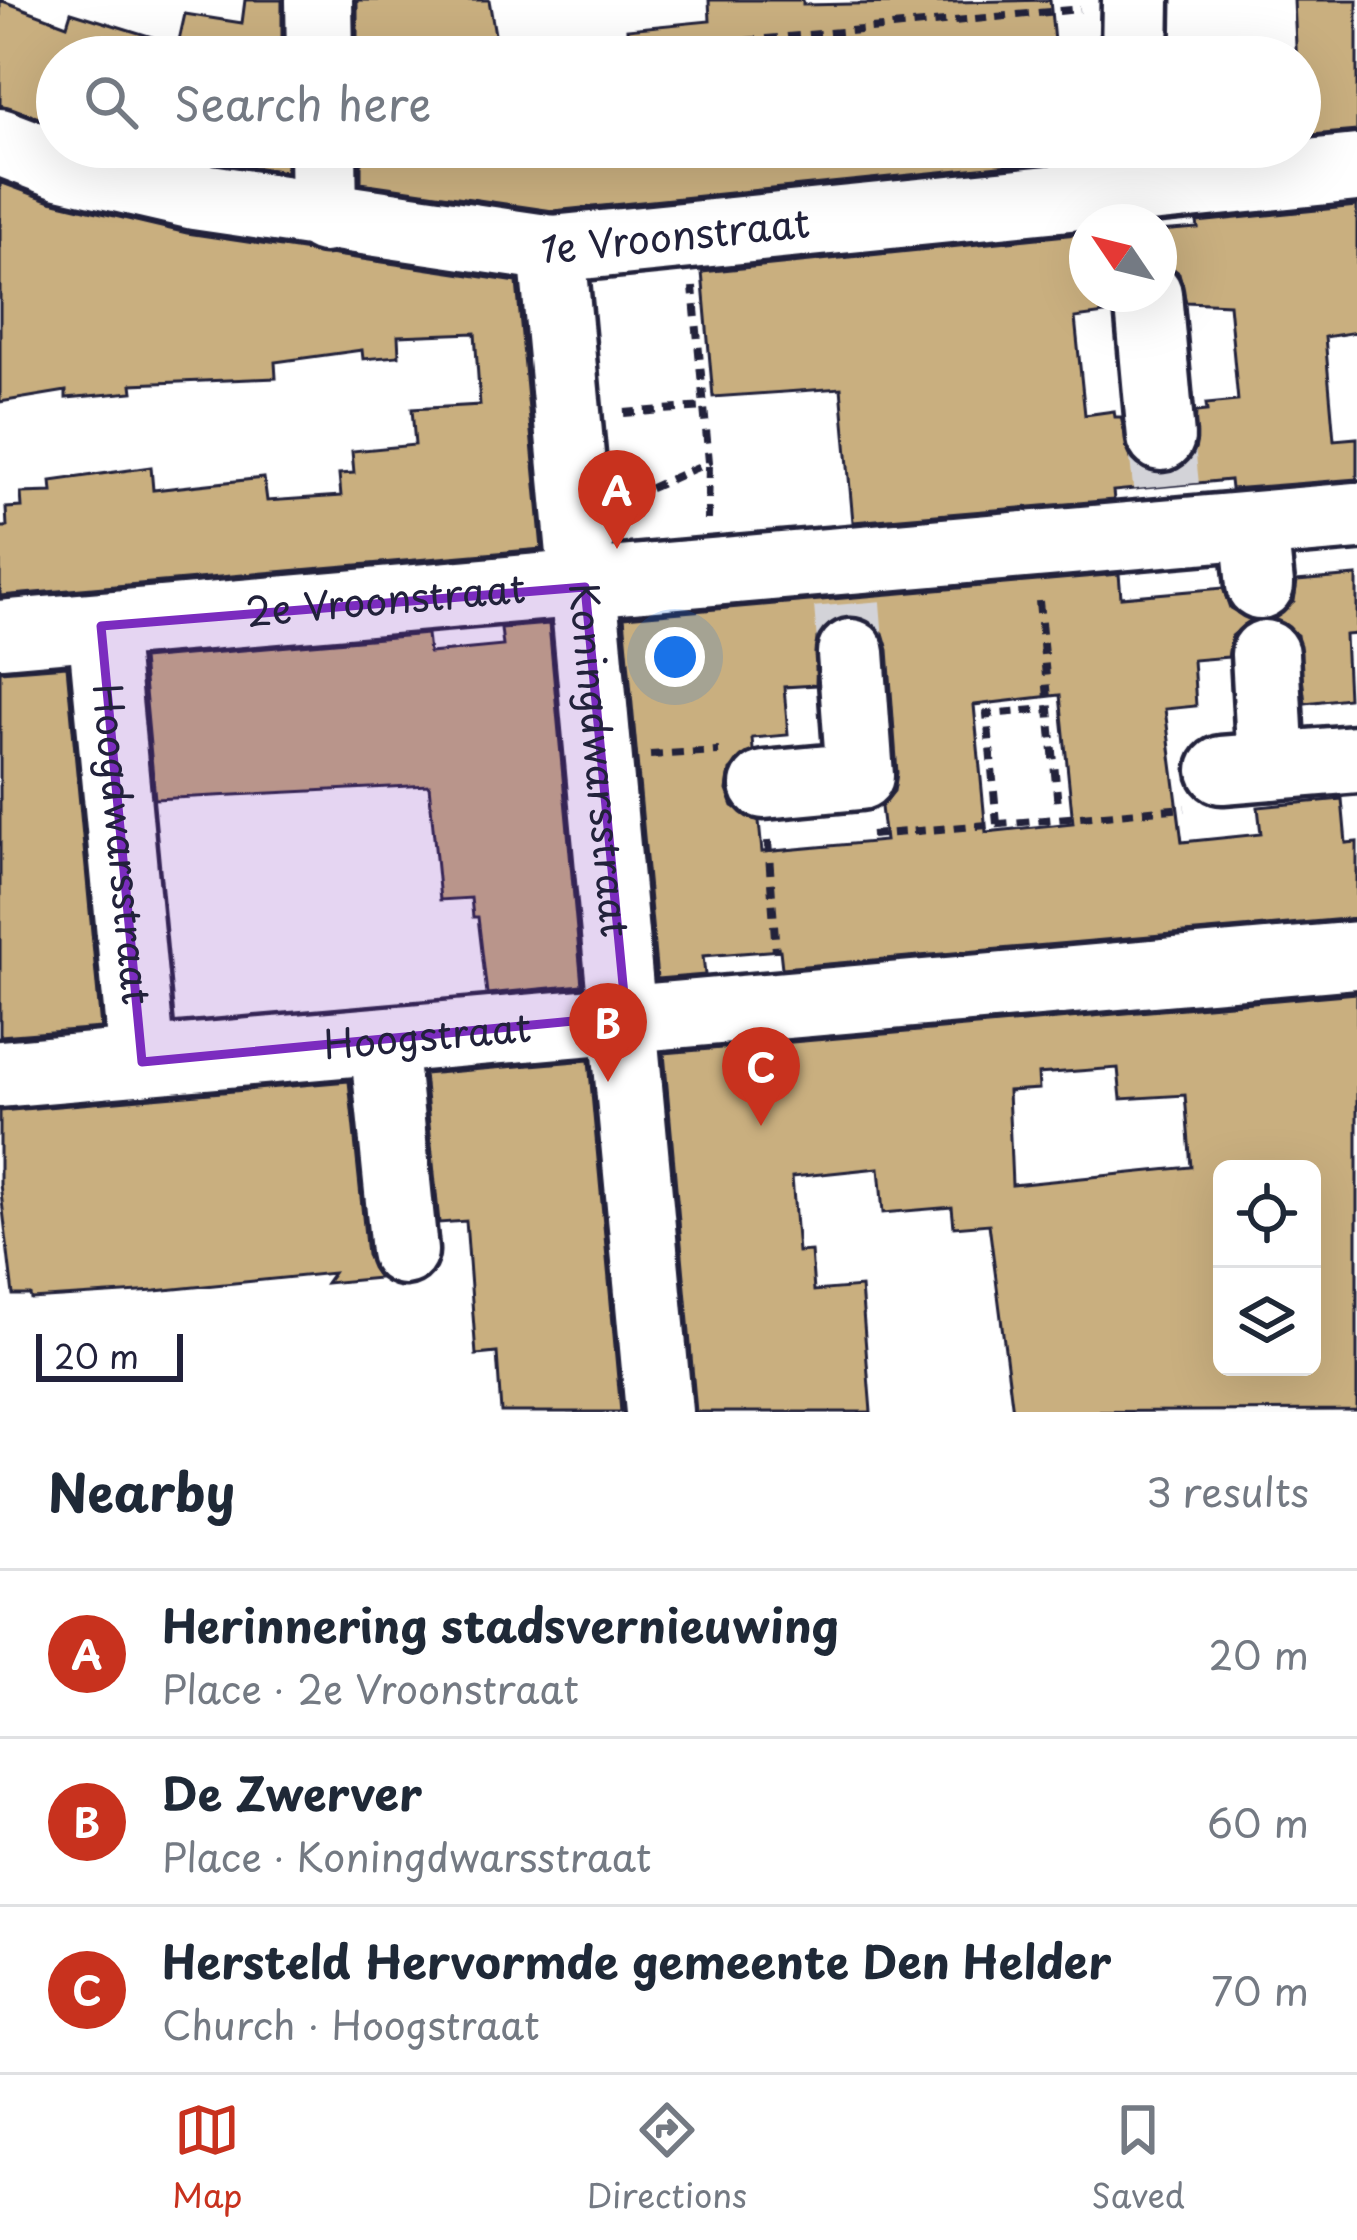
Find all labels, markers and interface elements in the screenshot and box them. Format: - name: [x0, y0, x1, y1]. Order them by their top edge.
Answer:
- search box: [36, 36, 1321, 168]
- text: Search here: [174, 68, 431, 136]
- icon: search: [78, 69, 144, 135]
- street label: 1e Vroonstraat: [536, 191, 812, 276]
- north arrow: [1069, 204, 1177, 312]
- pin: A: [578, 450, 656, 549]
- street label: 2e Vroonstraat: [243, 556, 528, 640]
- street label: Koningdwarsstraat: [556, 580, 647, 940]
- your location: [645, 627, 705, 687]
- street label: Hoogdwarsstraat: [80, 680, 168, 1007]
- pin: B: [569, 983, 647, 1082]
- street label: Hoogstraat: [321, 996, 533, 1073]
- pin: C: [722, 1027, 800, 1126]
- map controls: [1213, 1160, 1321, 1376]
- button: locate: [1213, 1160, 1321, 1268]
- button: layers: [1213, 1268, 1321, 1376]
- scale bar: [36, 1328, 183, 1381]
- text: 20 m: [54, 1330, 139, 1380]
- text: Nearby: [48, 1452, 235, 1529]
- text: 3 results: [1146, 1461, 1309, 1520]
- text: Herinnering stadsvernieuwing: [162, 1590, 839, 1658]
- text: A: [72, 1624, 102, 1683]
- text: 20 m: [1208, 1624, 1309, 1683]
- text: Place · 2e Vroonstraat: [162, 1658, 579, 1717]
- text: De Zwerver: [162, 1758, 422, 1826]
- text: B: [74, 1792, 100, 1851]
- text: 60 m: [1207, 1792, 1309, 1851]
- text: Place · Koningdwarsstraat: [162, 1826, 651, 1885]
- text: Hersteld Hervormde gemeente Den Helder: [162, 1926, 1111, 1994]
- text: C: [72, 1960, 102, 2019]
- text: 70 m: [1211, 1960, 1309, 2019]
- text: Church · Hoogstraat: [162, 1994, 540, 2053]
- tab: Map: [172, 2097, 243, 2219]
- tab: Directions: [587, 2097, 747, 2219]
- tab: Saved: [1091, 2097, 1185, 2219]

